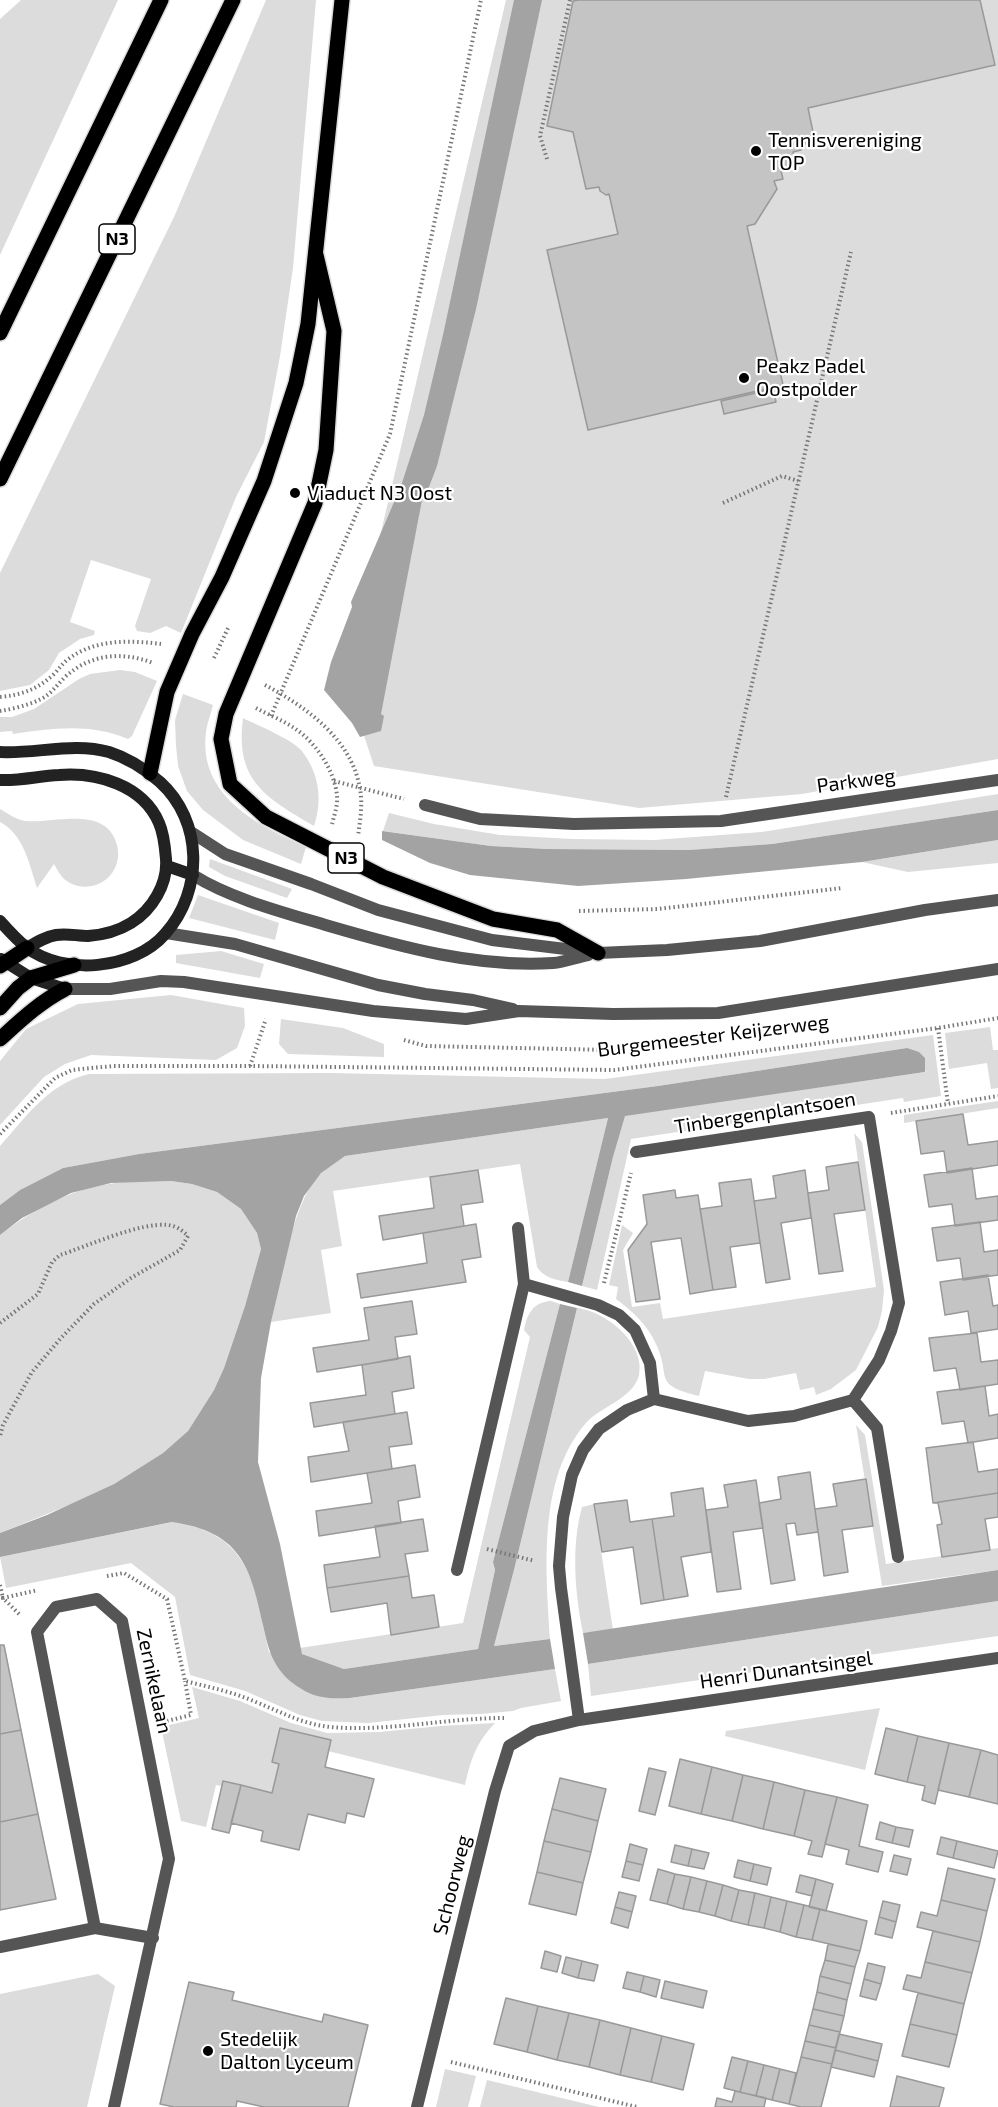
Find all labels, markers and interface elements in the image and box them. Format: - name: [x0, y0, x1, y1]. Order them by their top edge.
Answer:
- place label: Tennisvereniging TOP: [768, 128, 922, 175]
- marker: Tennisvereniging TOP: [749, 144, 763, 158]
- road number: N3: [99, 224, 135, 254]
- place label: Peakz Padel Oostpolder: [756, 354, 865, 401]
- marker: Peakz Padel Oostpolder: [737, 371, 751, 385]
- place label: Viaduct N3 Oost: [307, 481, 452, 505]
- marker: Viaduct N3 Oost: [288, 486, 302, 500]
- street label: Parkweg: [815, 764, 897, 798]
- road number: N3: [328, 843, 364, 873]
- street label: Burgemeester Keijzerweg: [596, 1010, 830, 1062]
- street label: Tinbergenplantsoen: [673, 1087, 857, 1139]
- street label: Zernikelaan: [131, 1626, 177, 1736]
- street label: Henri Dunantsingel: [698, 1646, 874, 1694]
- street label: Schoorweg: [428, 1833, 476, 1937]
- place label: Stedelijk Dalton Lyceum: [220, 2027, 354, 2074]
- marker: Stedelijk Dalton Lyceum: [201, 2044, 215, 2058]

